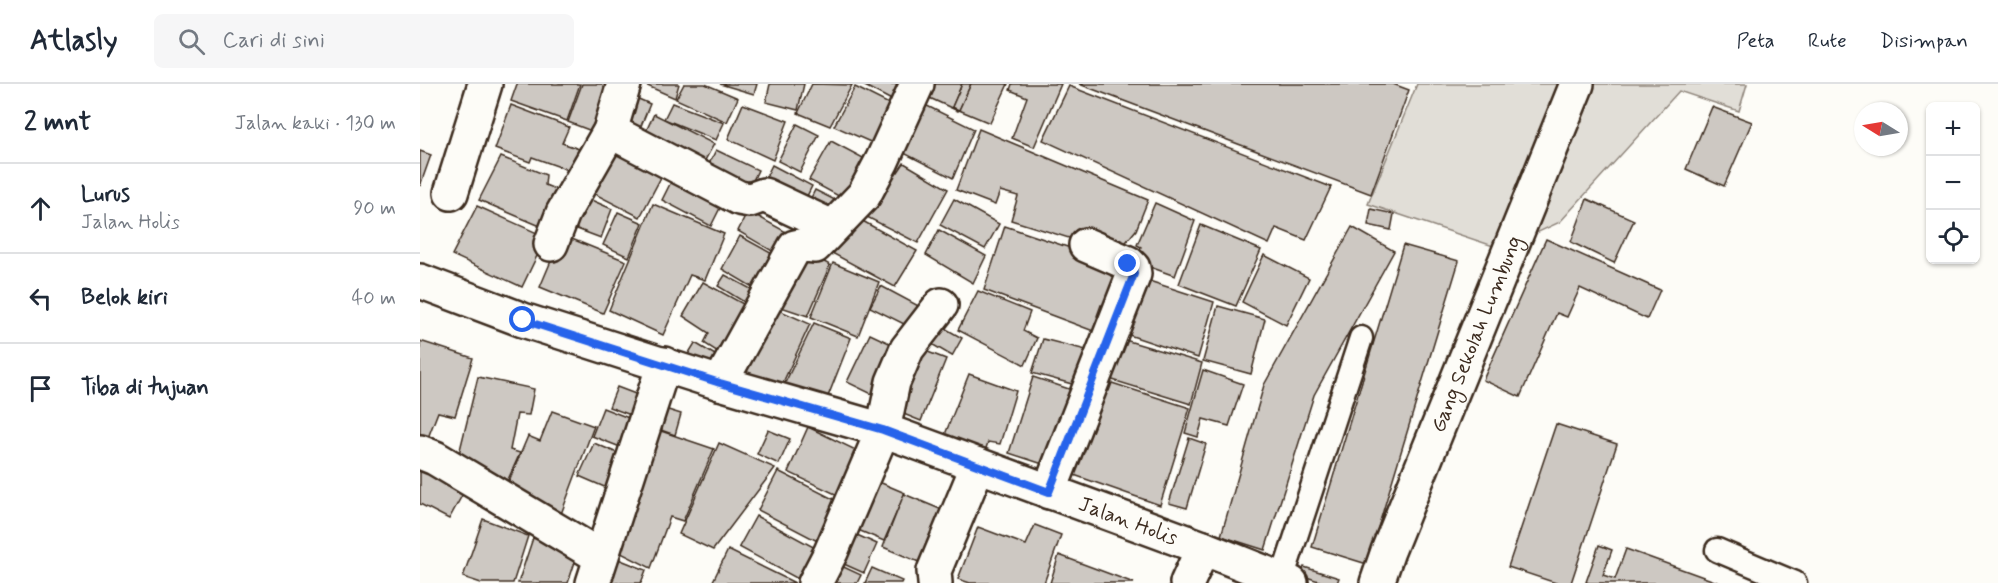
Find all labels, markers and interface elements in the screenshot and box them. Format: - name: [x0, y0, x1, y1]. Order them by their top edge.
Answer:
- search box: [154, 14, 574, 68]
- text: Atlasly: [30, 23, 118, 60]
- icon: search: [175, 25, 208, 58]
- text: Cari di sini: [223, 27, 325, 55]
- text: Peta: [1737, 27, 1775, 55]
- text: Rute: [1808, 27, 1847, 55]
- text: Disimpan: [1880, 27, 1968, 55]
- north arrow: [1854, 102, 1908, 156]
- map controls: [1926, 102, 1980, 264]
- button: +: [1926, 102, 1980, 156]
- text: 2 mnt: [24, 106, 91, 140]
- text: Jalan kaki · 130 m: [234, 110, 396, 137]
- button: −: [1926, 156, 1980, 210]
- text: Lurus: [81, 181, 130, 209]
- icon: ahead: [24, 192, 57, 225]
- text: 90 m: [353, 195, 396, 222]
- text: Jalan Holis: [81, 209, 180, 236]
- button: locate: [1926, 210, 1980, 264]
- street label: Gang Sekolah Lumbung: [1424, 232, 1530, 437]
- route end: [1114, 250, 1140, 276]
- icon: left: [24, 282, 57, 315]
- text: Belok kiri: [81, 284, 168, 312]
- text: 40 m: [352, 285, 396, 312]
- route start: [509, 306, 535, 332]
- icon: arrive: [24, 372, 57, 405]
- text: Tiba di tujuan: [81, 374, 209, 402]
- street label: Jalan Holis: [1074, 490, 1181, 552]

